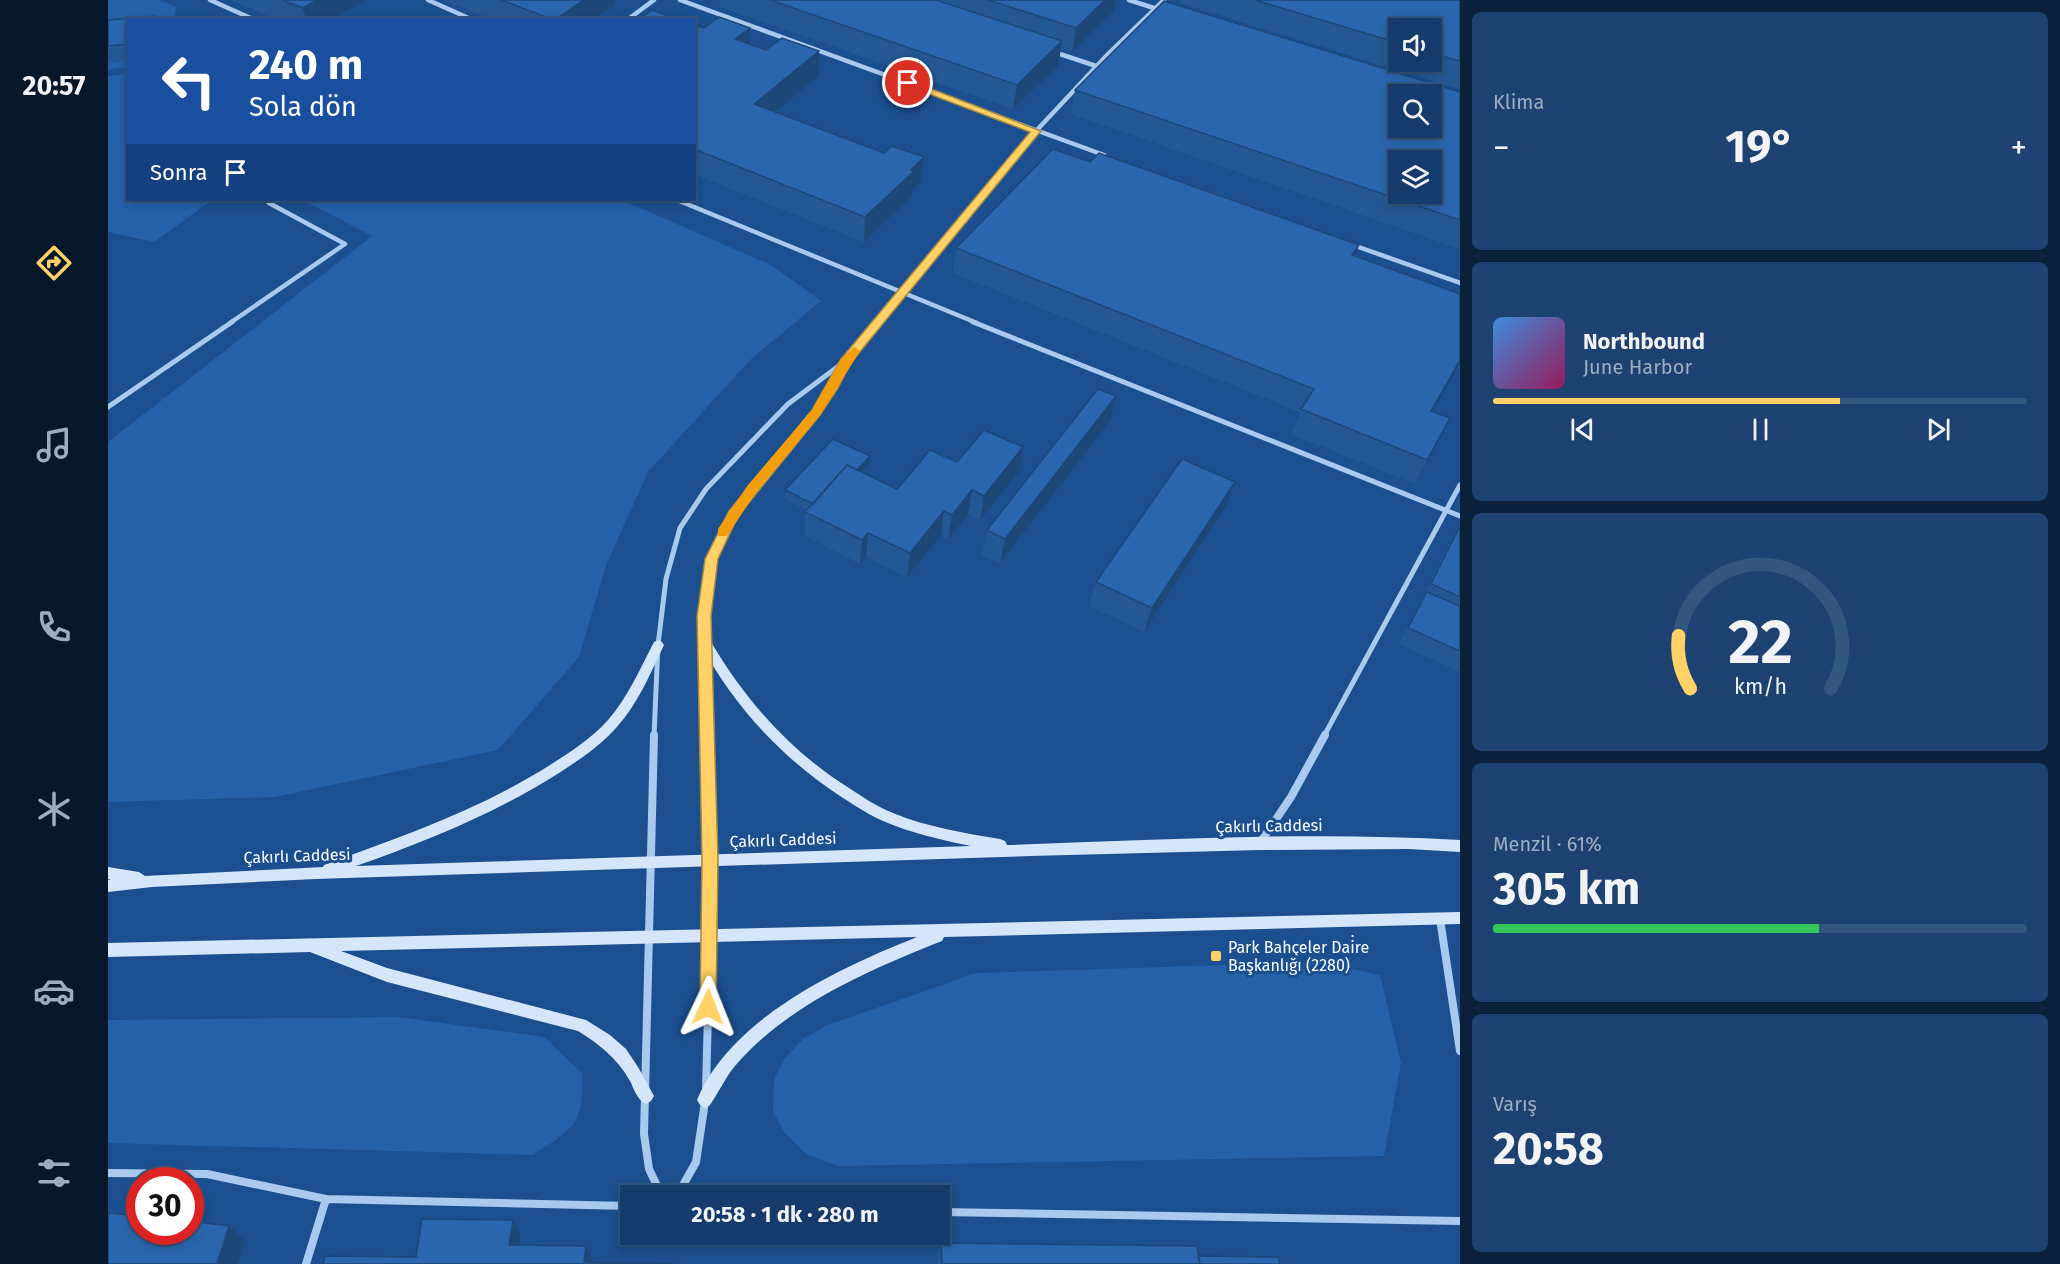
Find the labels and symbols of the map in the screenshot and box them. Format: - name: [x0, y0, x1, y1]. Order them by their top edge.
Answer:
- pin: [882, 57, 933, 108]
- street label: Çakırlı Caddesi: [1215, 816, 1323, 837]
- street label: Çakırlı Caddesi: [729, 829, 837, 852]
- street label: Çakırlı Caddesi: [243, 845, 351, 868]
- place label: Park Bahçeler Dai̇re Başkanlığı (2280): [1228, 934, 1369, 976]
- marker: Park Bahçeler Dai̇re Başkanlığı (2280): [1209, 949, 1223, 963]
- position arrow: [676, 975, 740, 1039]
- speed limit sign: 30: [126, 1167, 204, 1245]

